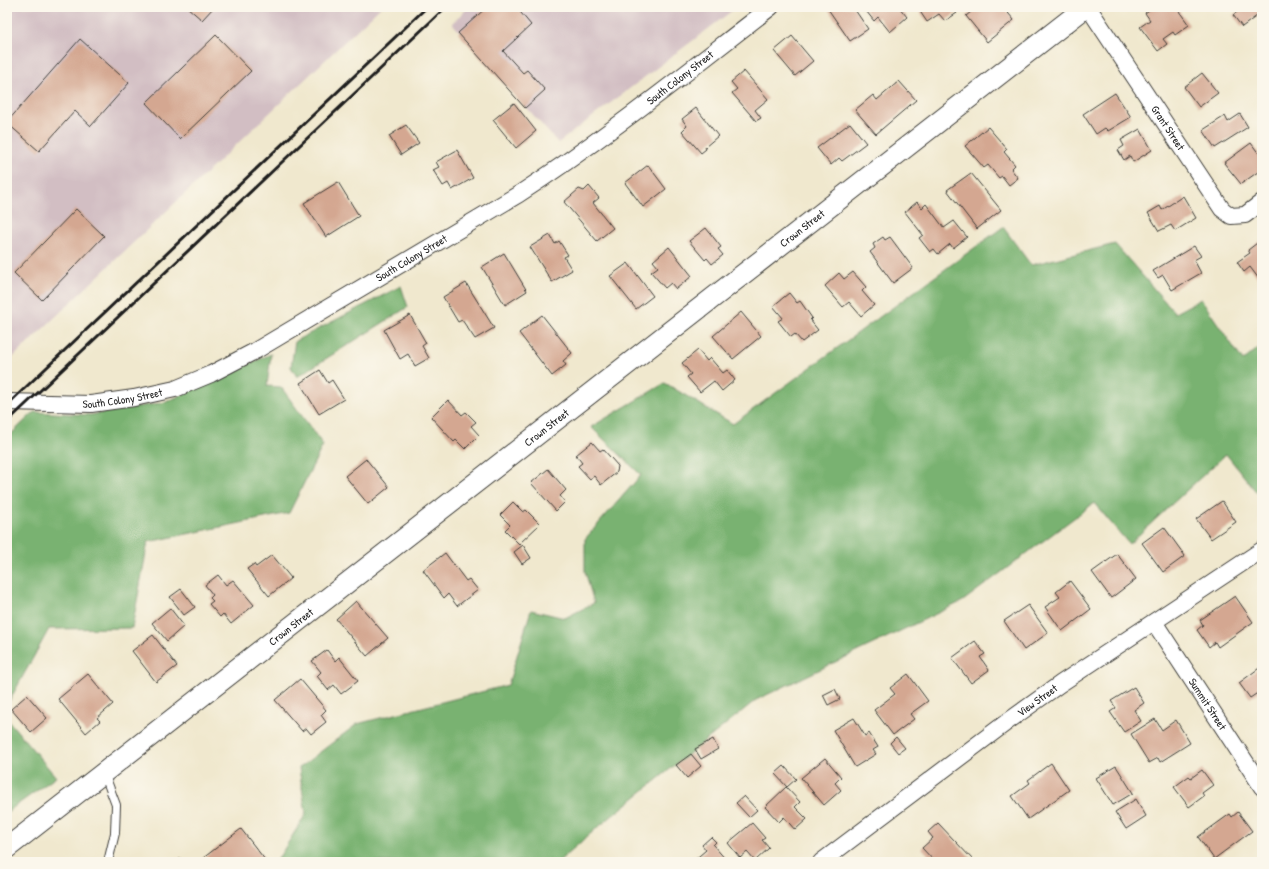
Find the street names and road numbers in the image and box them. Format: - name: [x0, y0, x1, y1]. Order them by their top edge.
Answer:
- street label: South Colony Street: [644, 47, 716, 108]
- street label: Grant Street: [1148, 103, 1188, 153]
- street label: Crown Street: [777, 206, 827, 250]
- street label: South Colony Street: [373, 231, 450, 285]
- street label: South Colony Street: [83, 385, 164, 411]
- street label: Crown Street: [521, 406, 572, 449]
- street label: Crown Street: [266, 605, 316, 649]
- street label: Summit Street: [1186, 676, 1230, 733]
- street label: View Street: [1014, 681, 1060, 720]

